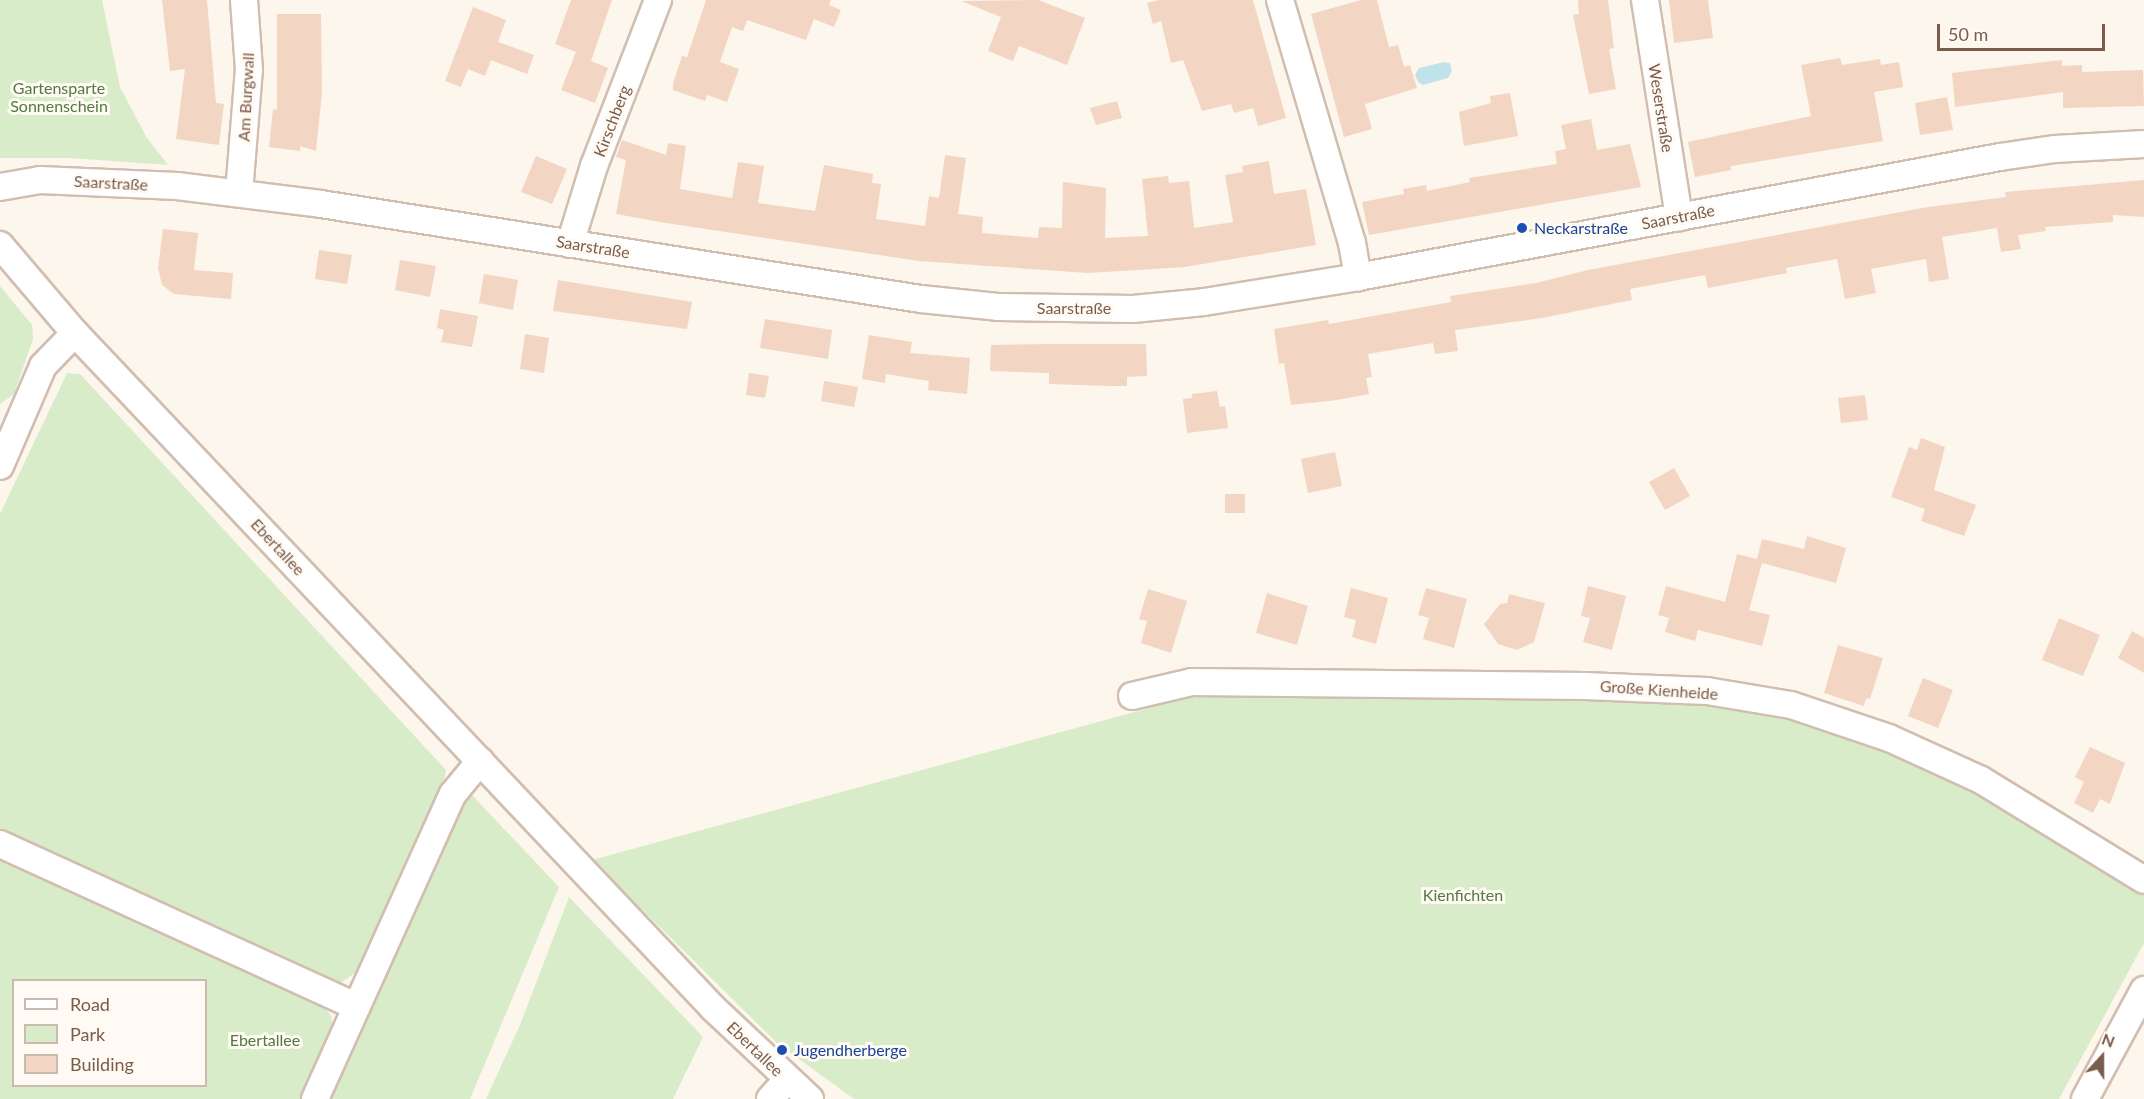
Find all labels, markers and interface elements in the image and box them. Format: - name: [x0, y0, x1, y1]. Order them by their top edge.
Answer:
- scale bar: [1940, 12, 2108, 50]
- text: 50 m: [1948, 23, 1988, 45]
- street label: Am Burgwall: [234, 52, 258, 142]
- street label: Weserstraße: [1645, 62, 1677, 154]
- park label: Gartensparte Sonnenschein: [10, 78, 108, 116]
- street label: Kirschberg: [590, 83, 634, 159]
- street label: Saarstraße: [73, 171, 149, 195]
- street label: Saarstraße: [1640, 200, 1716, 234]
- place label: Neckarstraße: [1534, 218, 1628, 238]
- marker: Neckarstraße: [1515, 221, 1529, 235]
- street label: Saarstraße: [555, 232, 631, 262]
- street label: Saarstraße: [1037, 298, 1111, 318]
- street label: Ebertallee: [247, 515, 309, 579]
- street label: Große Kienheide: [1599, 676, 1719, 704]
- park label: Kienfichten: [1423, 885, 1503, 905]
- legend: [12, 979, 207, 1087]
- text: Road: [70, 993, 110, 1015]
- street label: Ebertallee: [723, 1018, 787, 1080]
- text: Park: [70, 1023, 105, 1045]
- north arrow: [2072, 1027, 2132, 1087]
- text: N: [2099, 1029, 2118, 1051]
- park label: Ebertallee: [230, 1030, 300, 1050]
- place label: Jugendherberge: [794, 1040, 907, 1060]
- marker: Jugendherberge: [775, 1043, 789, 1057]
- text: Building: [70, 1053, 134, 1075]

